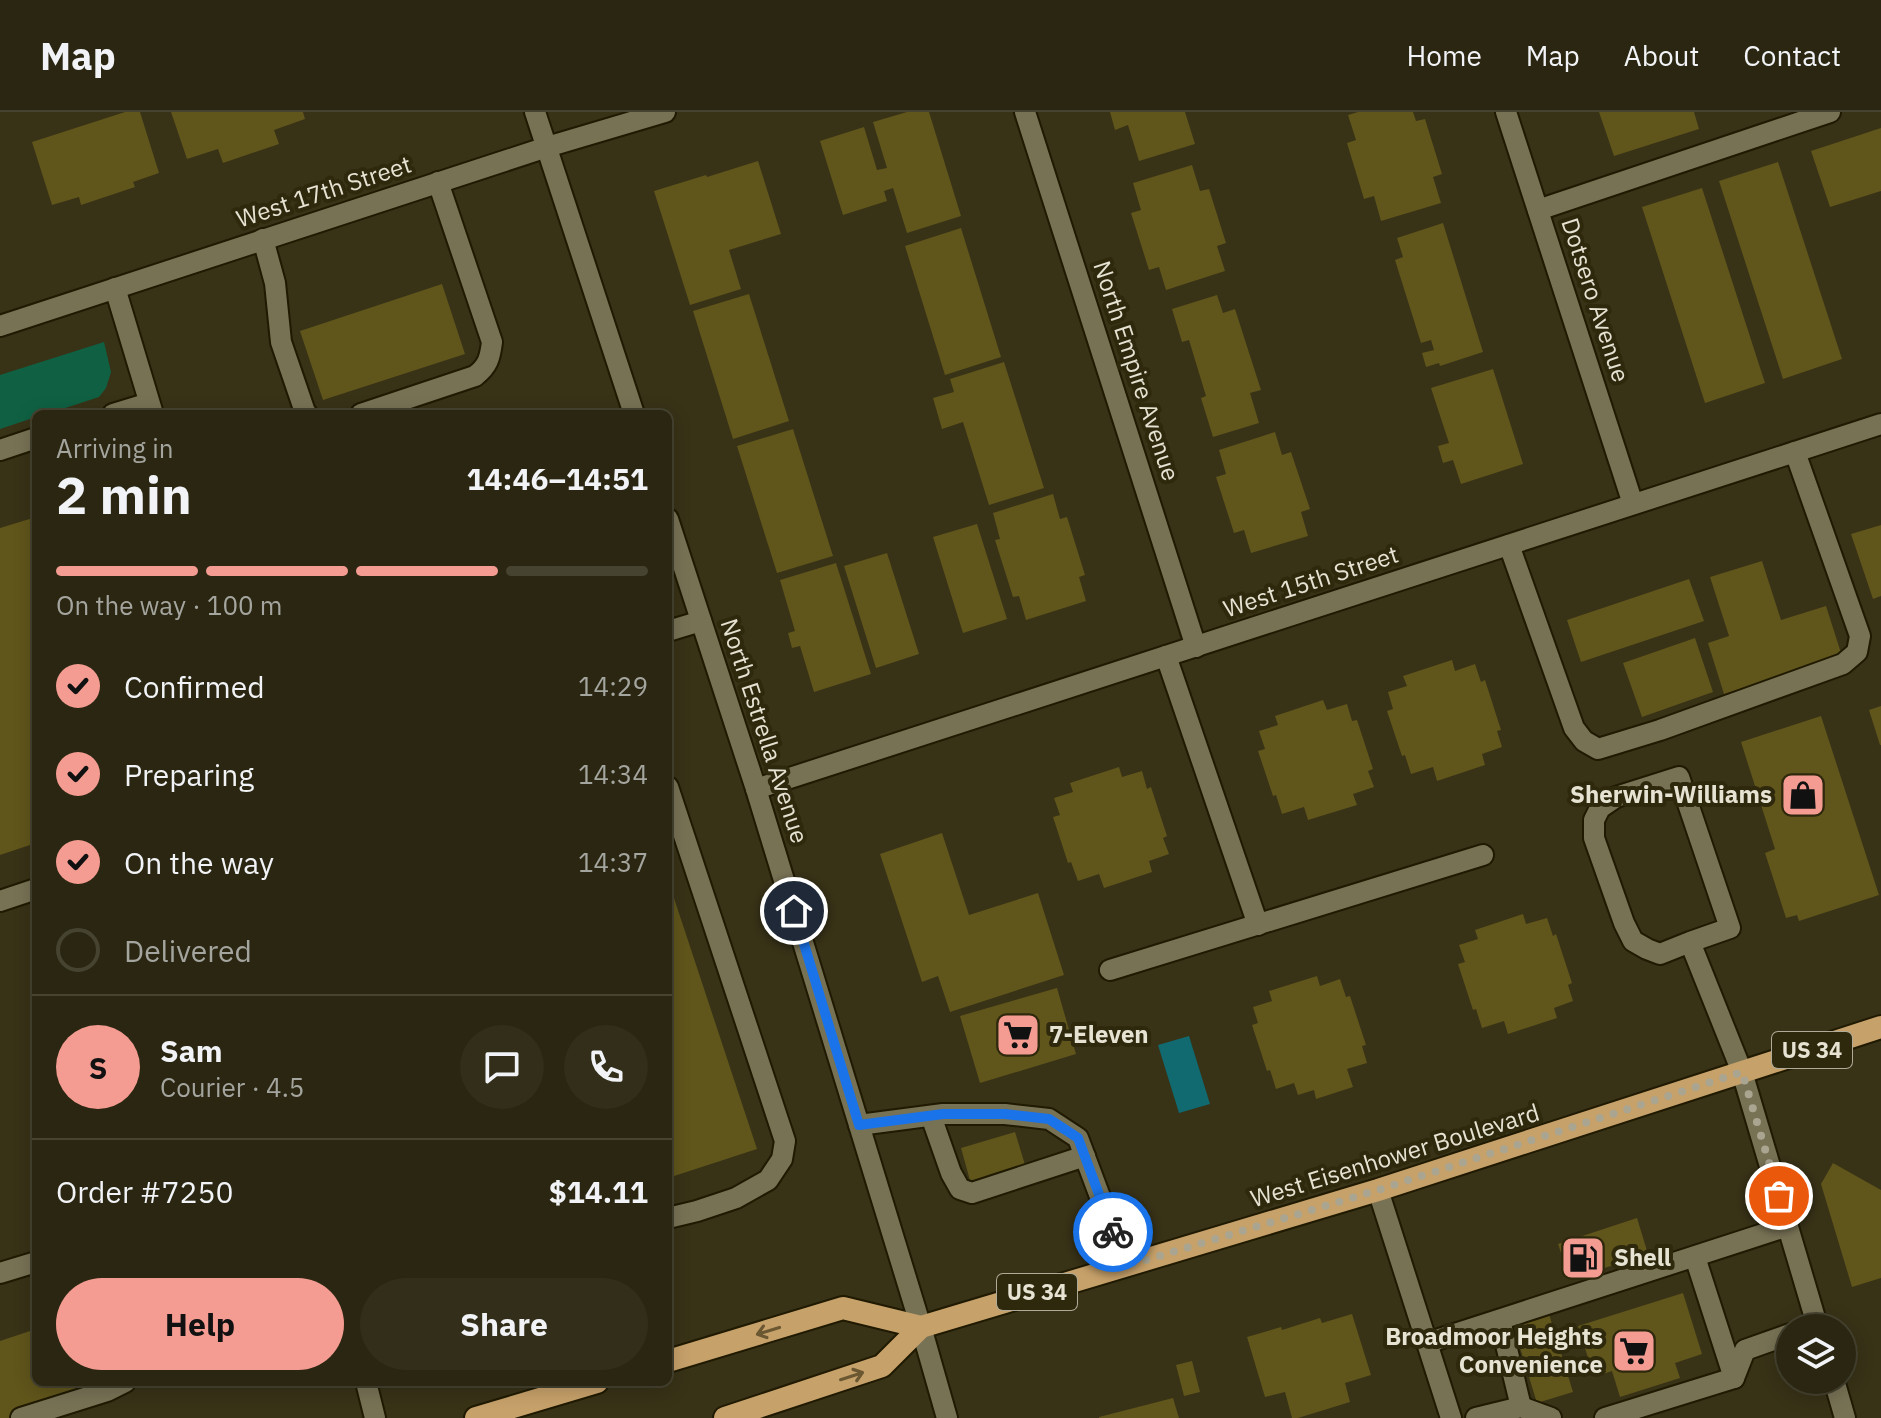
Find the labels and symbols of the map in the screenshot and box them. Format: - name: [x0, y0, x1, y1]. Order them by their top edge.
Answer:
- street label: West 17th Street: [232, 148, 415, 234]
- street label: Dotsero Avenue: [1554, 214, 1638, 386]
- street label: North Empire Avenue: [1086, 257, 1188, 485]
- street label: West 15th Street: [1219, 538, 1402, 624]
- street label: North Estrella Avenue: [714, 614, 816, 847]
- shop icon: Sherwin-Williams: [1779, 771, 1827, 819]
- place label: Sherwin-Williams: [1570, 778, 1772, 810]
- pin: [760, 877, 828, 945]
- supermarket icon: 7-Eleven: [994, 1011, 1042, 1059]
- place label: 7-Eleven: [1049, 1018, 1149, 1050]
- road number: US 34: [1772, 1032, 1852, 1068]
- street label: West Eisenhower Boulevard: [1246, 1096, 1543, 1214]
- pin: [1745, 1162, 1813, 1230]
- courier: [1073, 1192, 1153, 1272]
- fuel station icon: Shell: [1559, 1234, 1607, 1282]
- place label: Shell: [1614, 1241, 1671, 1273]
- road number: US 34: [997, 1274, 1077, 1310]
- place label: Broadmoor Heights Convenience: [1385, 1320, 1603, 1380]
- one-way arrow: [756, 1325, 781, 1339]
- supermarket icon: Broadmoor Heights Convenience: [1610, 1327, 1658, 1375]
- one-way arrow: [839, 1368, 864, 1383]

